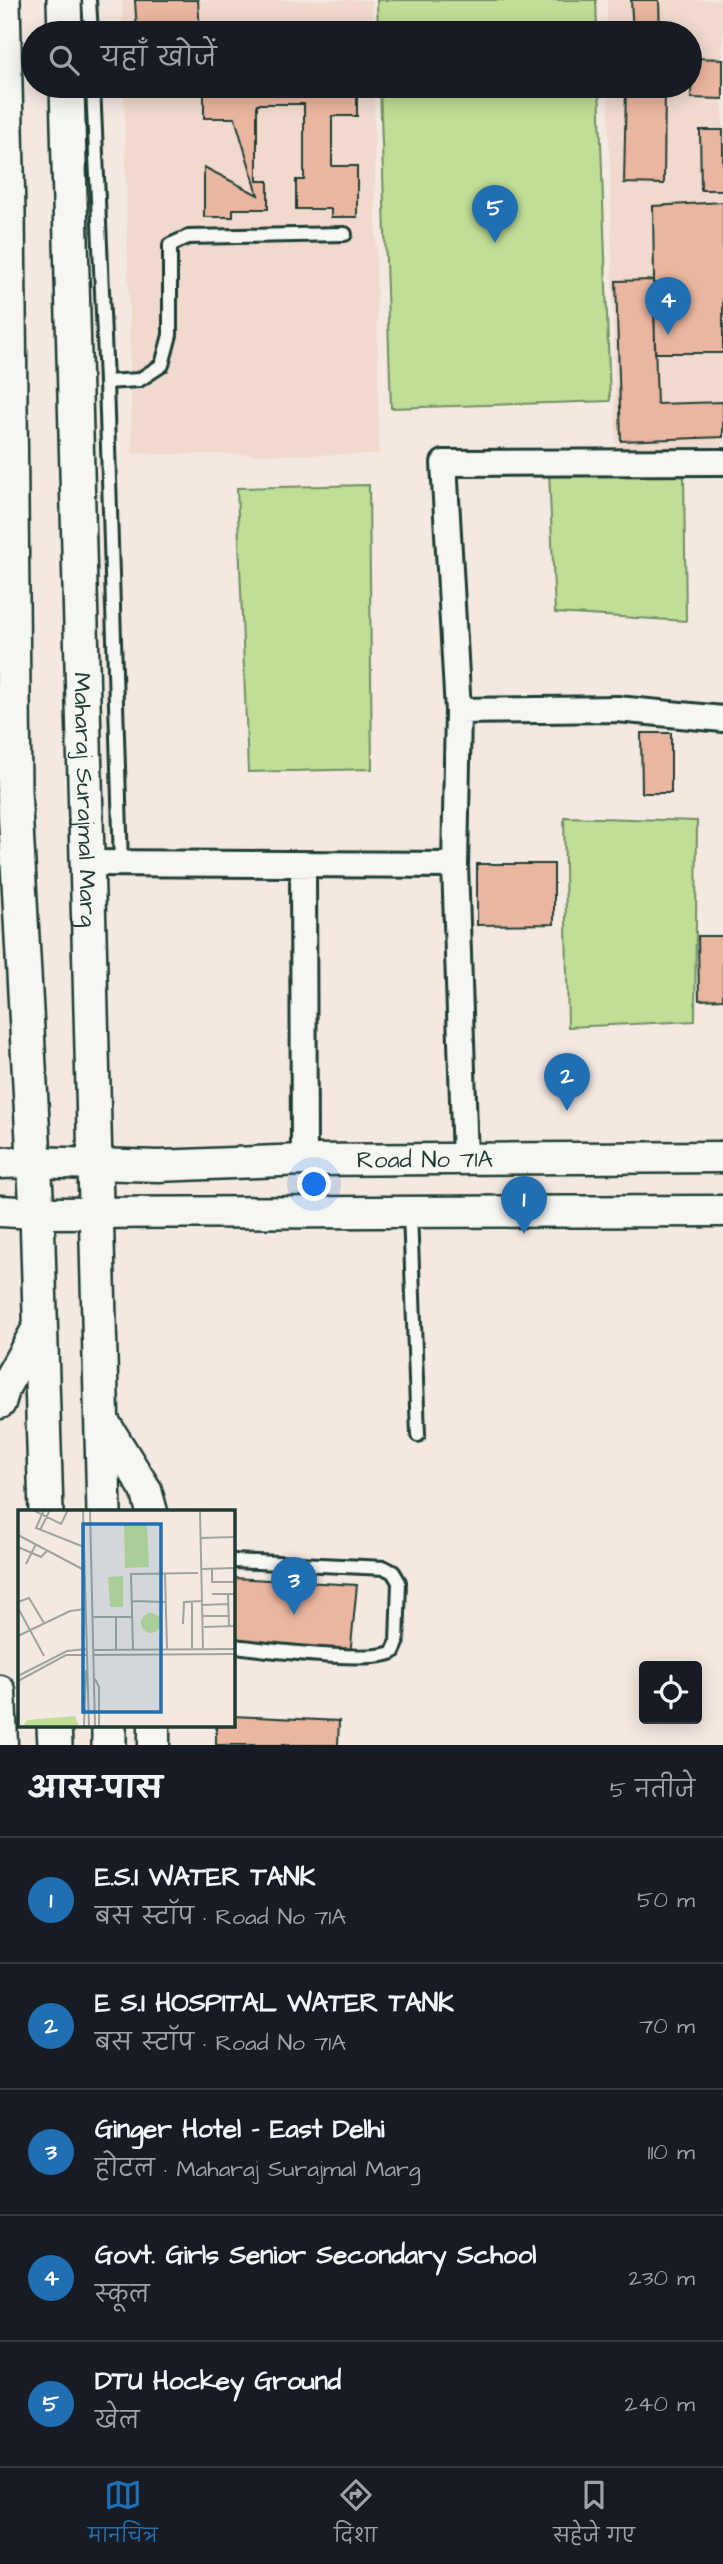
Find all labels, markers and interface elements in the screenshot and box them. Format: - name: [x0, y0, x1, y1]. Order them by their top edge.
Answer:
- search box: [21, 21, 702, 98]
- text: यहाँ खोजें: [101, 40, 217, 76]
- icon: search: [45, 41, 83, 79]
- pin: 5: [472, 185, 518, 243]
- pin: 4: [645, 277, 691, 335]
- street label: Maharaj Surajmal Marg: [64, 672, 105, 928]
- pin: 2: [544, 1053, 590, 1111]
- street label: Road No 71A: [357, 1143, 493, 1178]
- your location: [297, 1167, 331, 1201]
- pin: 1: [501, 1176, 547, 1234]
- inset map: [18, 1510, 234, 1728]
- pin: 3: [271, 1557, 317, 1615]
- map controls: [639, 1661, 702, 1724]
- button: locate: [639, 1661, 702, 1724]
- text: आस-पास: [28, 1768, 162, 1810]
- text: 5 नतीजे: [610, 1774, 695, 1806]
- text: E.S.I WATER TANK: [95, 1859, 315, 1895]
- text: 1: [50, 1884, 52, 1916]
- text: 50 m: [637, 1884, 695, 1916]
- text: बस स्टॉप · Road No 71A: [95, 1901, 346, 1933]
- text: E S.I HOSPITAL WATER TANK: [95, 1985, 454, 2021]
- text: 2: [44, 2010, 58, 2042]
- text: 70 m: [639, 2010, 695, 2042]
- text: बस स्टॉप · Road No 71A: [95, 2027, 346, 2059]
- text: Ginger Hotel - East Delhi: [95, 2111, 385, 2147]
- text: 3: [45, 2136, 57, 2168]
- text: 110 m: [647, 2136, 695, 2168]
- text: होटल · Maharaj Surajmal Marg: [95, 2153, 421, 2185]
- text: Govt. Girls Senior Secondary School: [95, 2237, 536, 2273]
- text: 4: [43, 2262, 59, 2294]
- text: 230 m: [629, 2262, 695, 2294]
- text: स्कूल: [95, 2279, 150, 2311]
- text: DTU Hockey Ground: [95, 2363, 341, 2399]
- text: 5: [43, 2388, 59, 2420]
- text: 240 m: [625, 2388, 695, 2420]
- text: खेल: [95, 2405, 140, 2437]
- tab: मानचित्र: [88, 2476, 158, 2556]
- tab: दिशा: [334, 2476, 377, 2556]
- tab: सहेजे गए: [553, 2476, 635, 2556]

